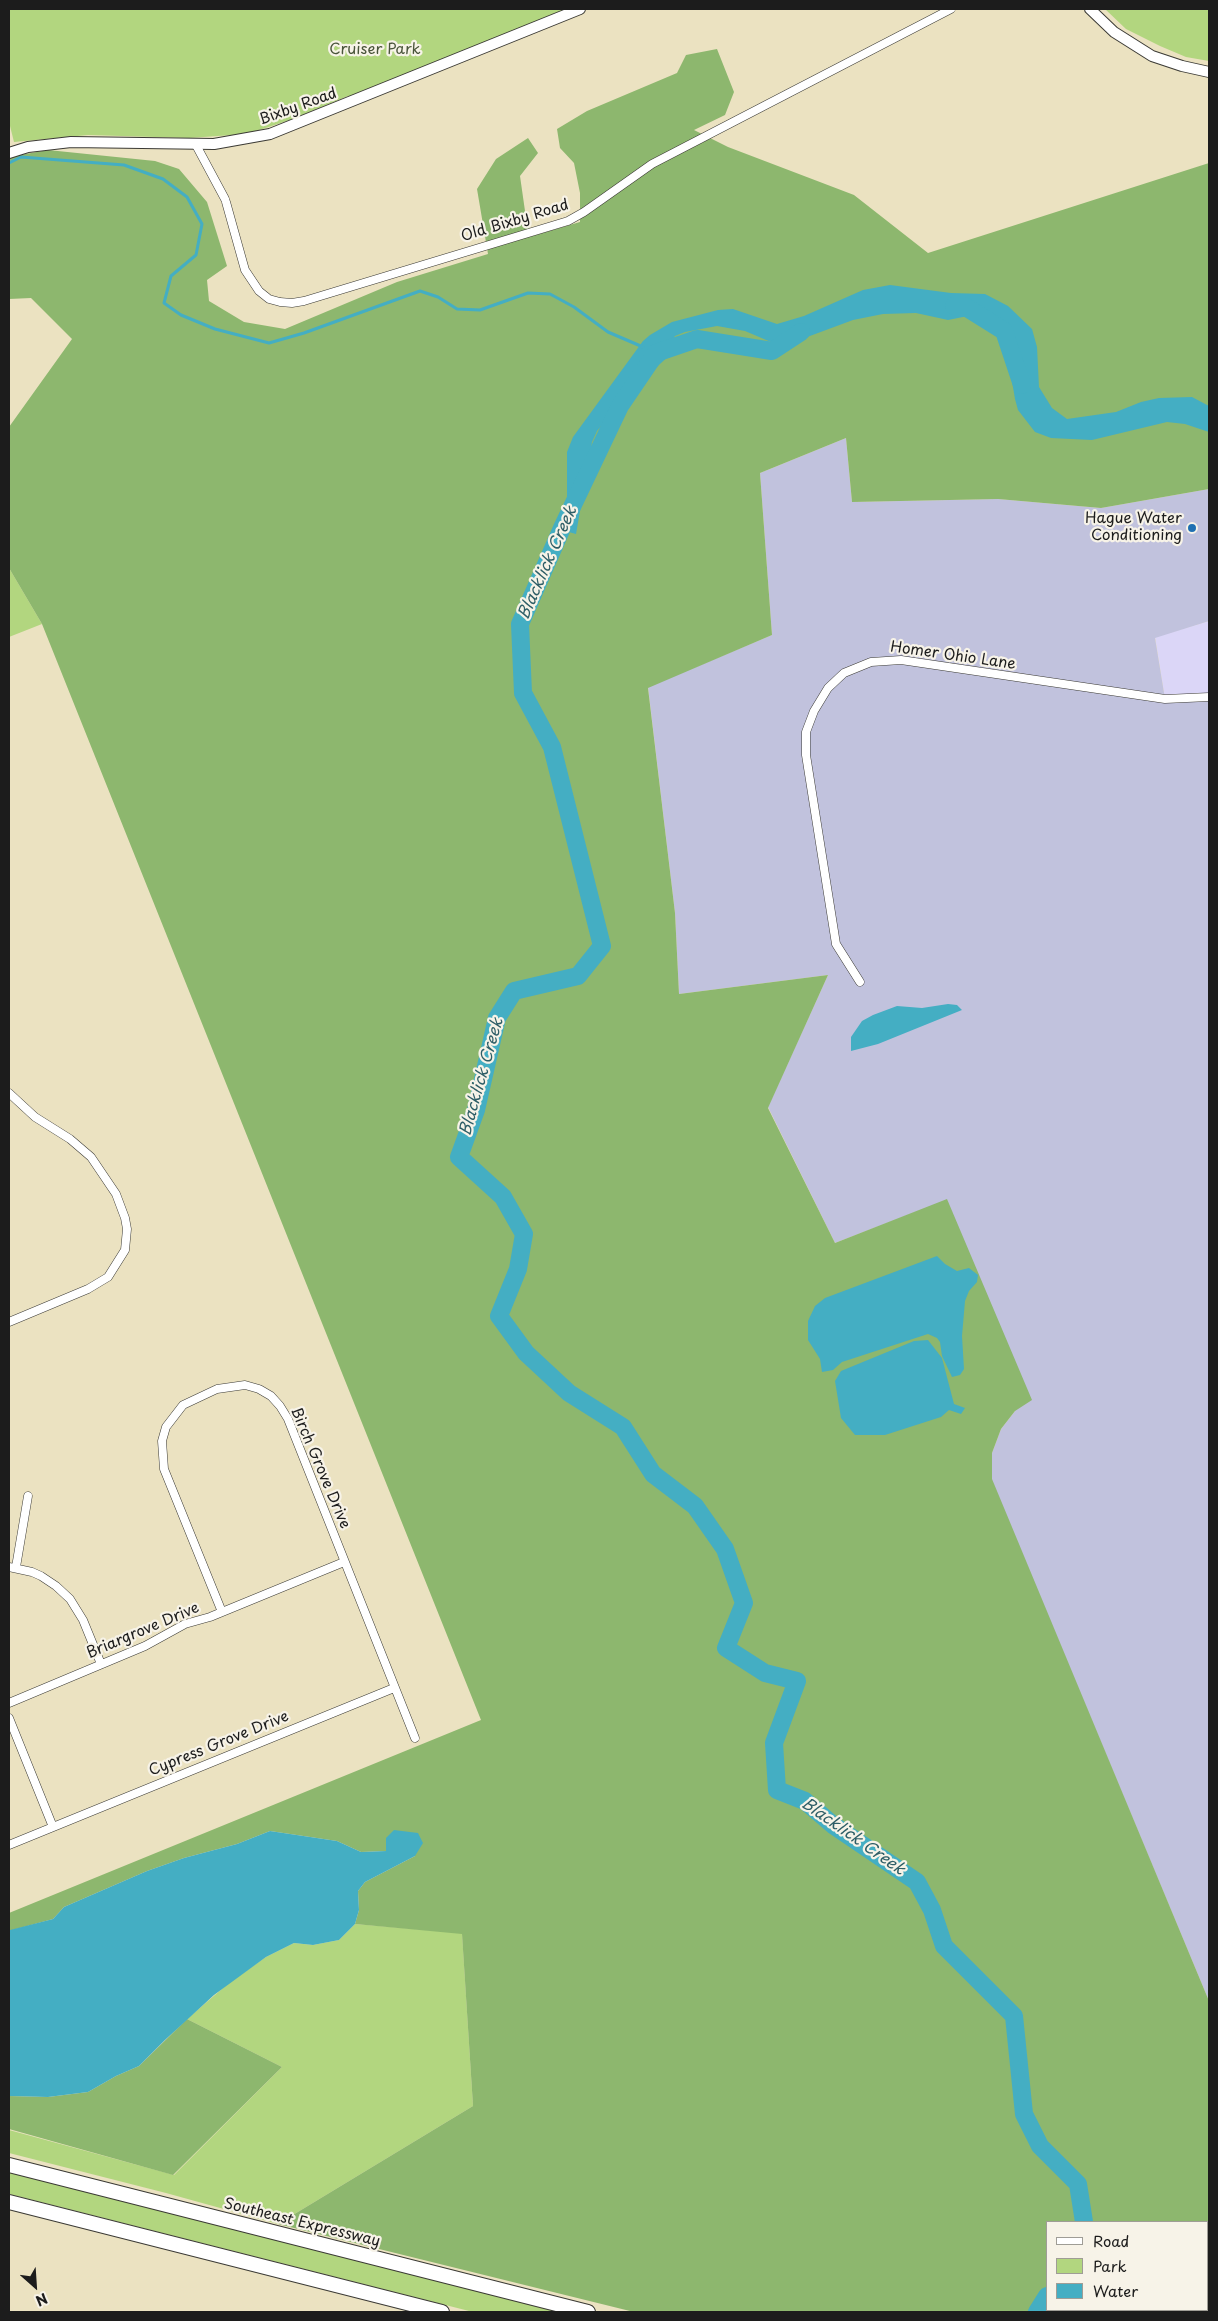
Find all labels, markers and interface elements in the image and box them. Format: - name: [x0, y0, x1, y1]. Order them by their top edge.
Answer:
- park label: Cruiser Park: [329, 41, 421, 59]
- street label: Bixby Road: [257, 85, 339, 129]
- street label: Old Bixby Road: [459, 196, 571, 246]
- water label: Blacklick Creek: [515, 504, 581, 622]
- place label: Hague Water Conditioning: [1085, 510, 1182, 545]
- marker: Hague Water Conditioning: [1186, 522, 1198, 534]
- street label: Homer Ohio Lane: [889, 638, 1017, 674]
- water label: Blacklick Creek: [456, 1016, 508, 1138]
- street label: Birch Grove Drive: [286, 1405, 354, 1531]
- street label: Briargrove Drive: [84, 1599, 202, 1663]
- street label: Cypress Grove Drive: [146, 1708, 292, 1780]
- water label: Blacklick Creek: [798, 1794, 908, 1880]
- street label: Southeast Expressway: [222, 2195, 382, 2251]
- legend: [1046, 2221, 1208, 2311]
- text: Road: [1093, 2229, 1129, 2252]
- text: Park: [1093, 2254, 1127, 2277]
- north arrow: [10, 2261, 60, 2311]
- text: Water: [1093, 2279, 1138, 2302]
- text: N: [32, 2288, 51, 2312]

